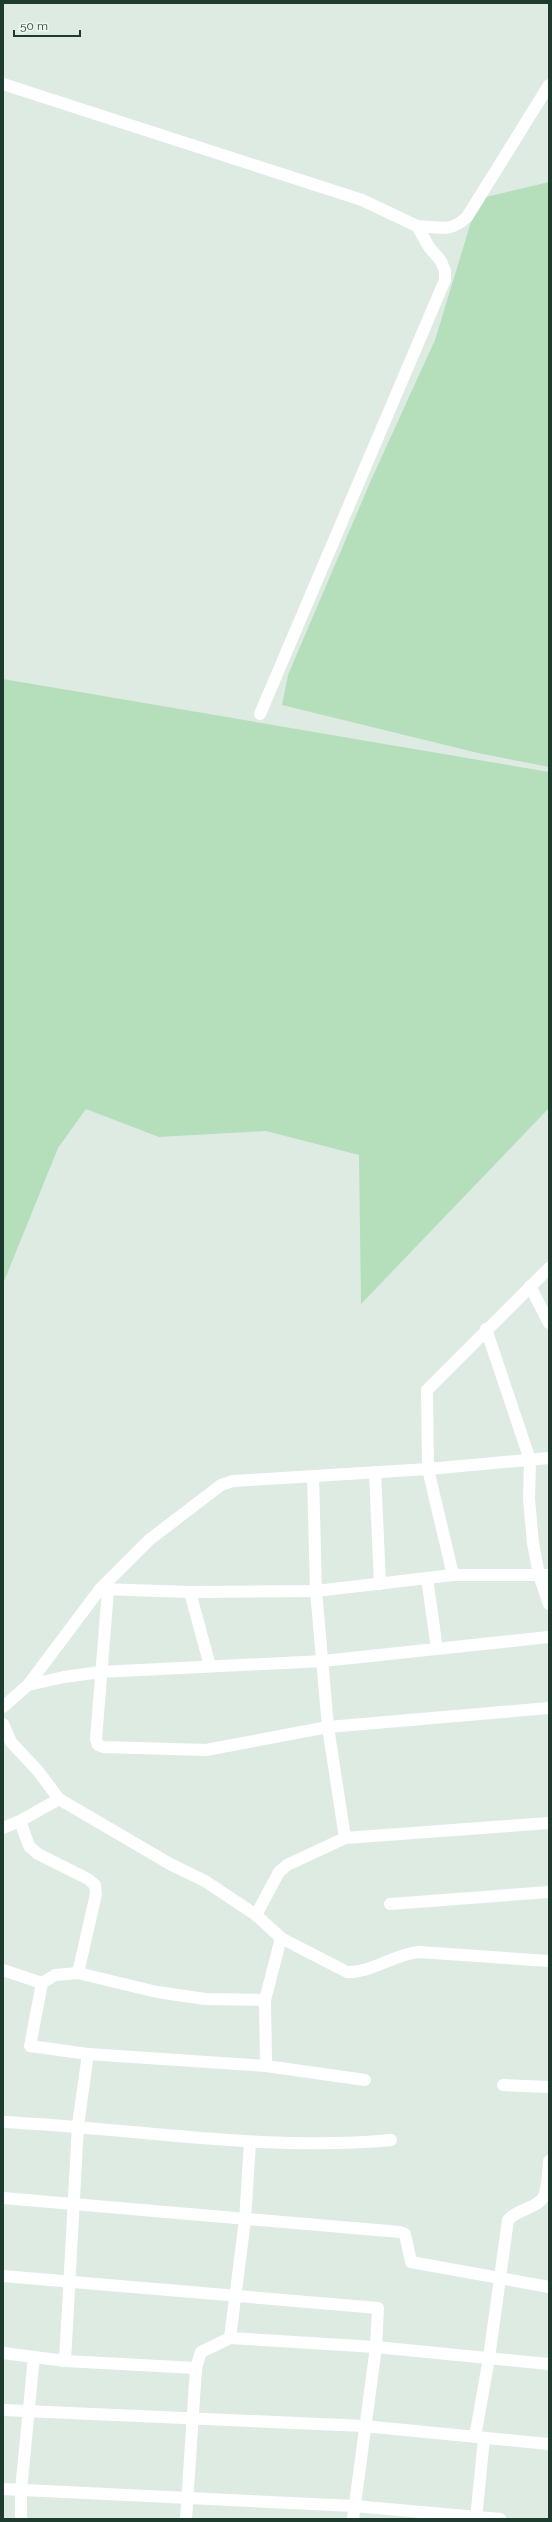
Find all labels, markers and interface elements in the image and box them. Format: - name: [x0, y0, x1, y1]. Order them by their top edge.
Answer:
- scale bar: [14, 12, 80, 38]
- text: 50 m: [20, 19, 48, 33]

